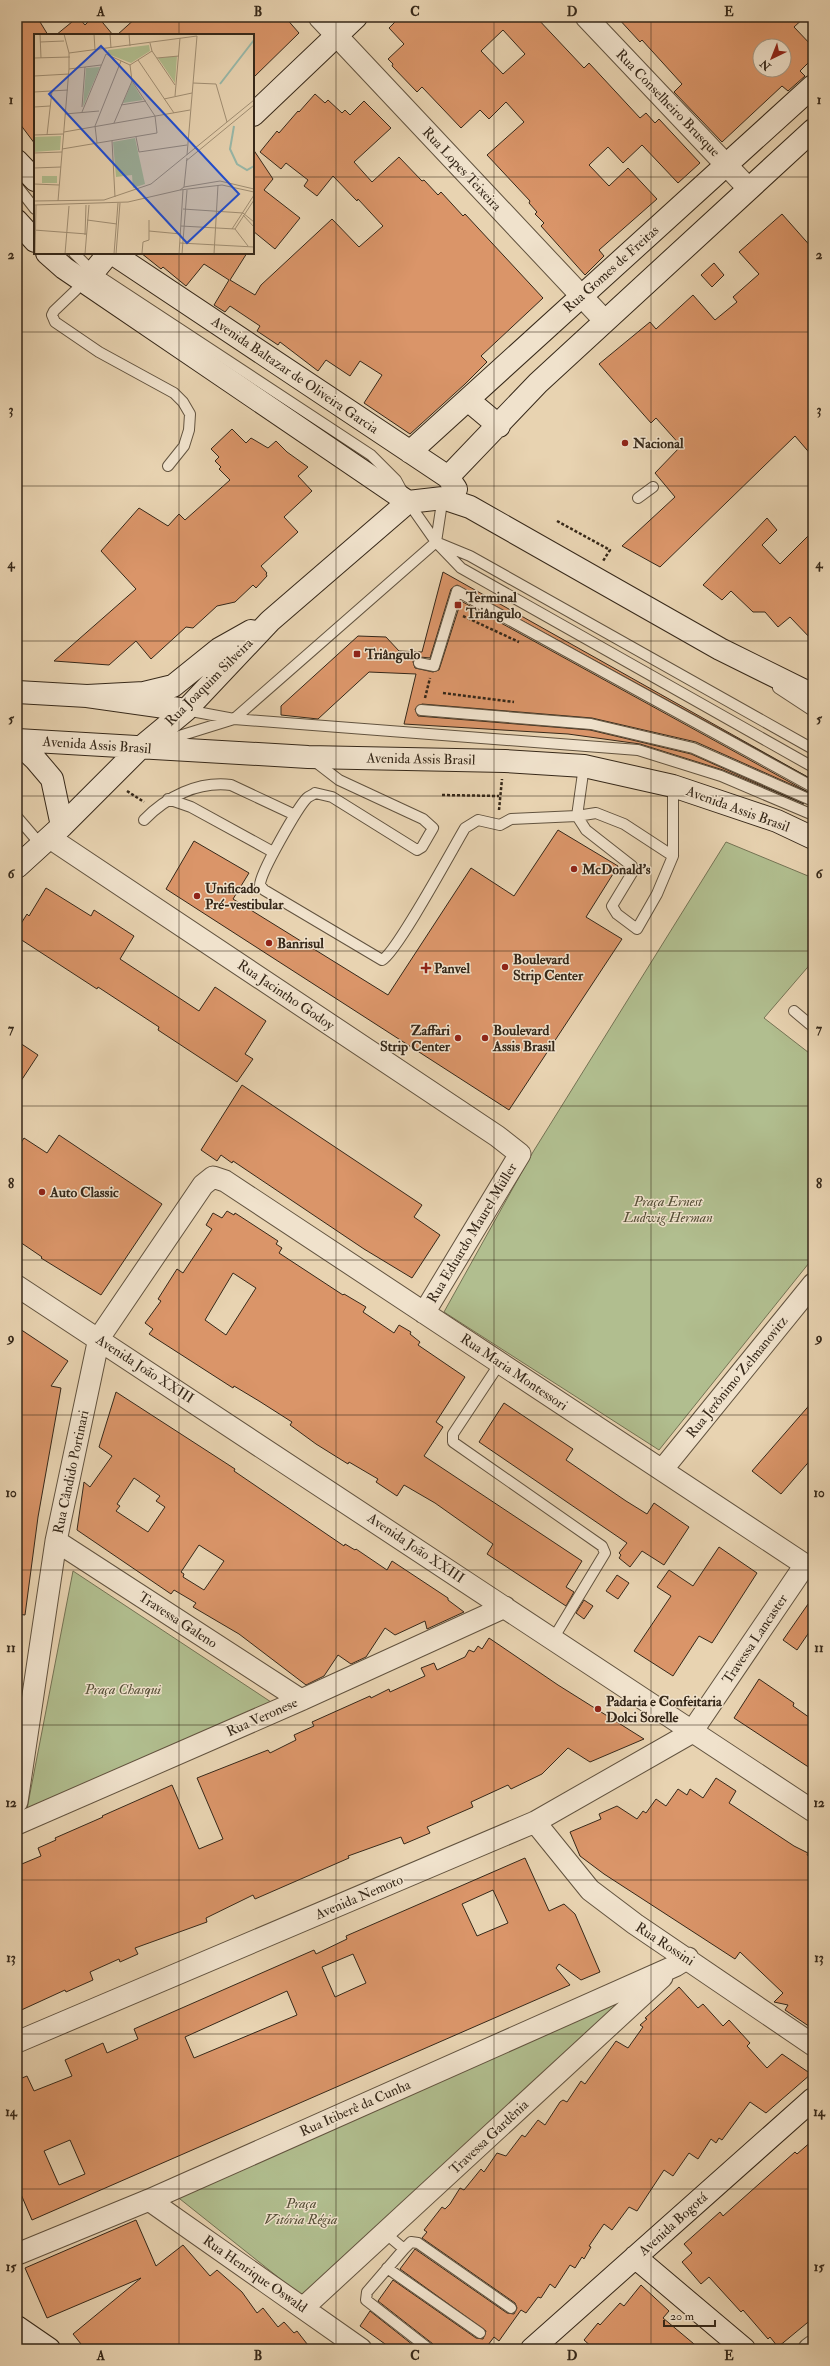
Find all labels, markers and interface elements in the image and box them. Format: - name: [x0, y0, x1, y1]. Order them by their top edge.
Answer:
- text: A: [96, 4, 106, 20]
- text: B: [254, 4, 262, 20]
- text: C: [410, 4, 420, 20]
- text: D: [567, 4, 578, 20]
- text: E: [724, 4, 734, 20]
- inset map: [34, 34, 254, 254]
- north arrow: [752, 38, 792, 78]
- street label: Rua Conselheiro Brusque: [612, 46, 724, 160]
- text: N: [757, 56, 774, 74]
- text: 1: [9, 92, 14, 108]
- text: 1: [817, 92, 822, 108]
- street label: Rua Lopes Teixeira: [418, 124, 505, 215]
- street label: Rua Gomes de Freitas: [560, 222, 662, 316]
- text: 2: [8, 247, 15, 263]
- text: 2: [816, 247, 823, 263]
- street label: Avenida Baltazar de Oliveira Garcia: [207, 312, 382, 437]
- text: 3: [9, 402, 14, 418]
- text: 3: [817, 402, 822, 418]
- place label: Nacional: [632, 435, 684, 452]
- marker: Nacional: [620, 438, 630, 448]
- text: 4: [6, 556, 15, 572]
- text: 4: [814, 556, 823, 572]
- place label: Terminal Triângulo: [465, 589, 522, 623]
- marker: Terminal Triângulo: [453, 600, 463, 610]
- street label: Rua Joaquim Silveira: [162, 634, 257, 729]
- place label: Triângulo: [364, 646, 421, 664]
- marker: Triângulo: [352, 649, 362, 659]
- text: 5: [8, 711, 14, 727]
- text: 5: [816, 711, 822, 727]
- street label: Avenida Assis Brasil: [41, 733, 152, 757]
- street label: Avenida Assis Brasil: [365, 750, 476, 768]
- street label: Avenida Assis Brasil: [683, 782, 792, 836]
- place label: McDonald's: [581, 861, 651, 878]
- marker: McDonald's: [569, 864, 579, 874]
- text: 6: [8, 866, 16, 882]
- text: 6: [816, 866, 824, 882]
- place label: Unificado Pré-vestibular: [205, 880, 284, 913]
- marker: Unificado Pré-vestibular: [192, 891, 202, 901]
- place label: Banrisul: [277, 935, 324, 952]
- marker: Banrisul: [264, 938, 274, 948]
- place label: Boulevard Strip Center: [513, 951, 584, 985]
- street label: Rua Jacintho Godoy: [234, 956, 338, 1035]
- place label: Panvel: [434, 960, 470, 977]
- marker: Boulevard Strip Center: [500, 962, 510, 972]
- marker: Panvel: [421, 963, 431, 973]
- text: 7: [8, 1021, 15, 1037]
- text: 7: [816, 1021, 823, 1037]
- place label: Zaffari Strip Center: [380, 1022, 451, 1056]
- place label: Boulevard Assis Brasil: [492, 1022, 556, 1055]
- marker: Zaffari Strip Center: [453, 1033, 463, 1043]
- marker: Boulevard Assis Brasil: [480, 1033, 490, 1043]
- street label: Rua Eduardo Maurel Müller: [423, 1159, 521, 1306]
- text: 8: [8, 1176, 14, 1192]
- text: 8: [816, 1176, 822, 1192]
- place label: Auto Classic: [49, 1184, 119, 1201]
- marker: Auto Classic: [37, 1187, 47, 1197]
- park label: Praça Ernest Ludwig Herman: [622, 1193, 713, 1226]
- street label: Rua Jerônimo Zelmanovitz: [683, 1312, 792, 1441]
- text: 9: [6, 1330, 15, 1346]
- street label: Rua Maria Montessori: [457, 1330, 571, 1414]
- text: 9: [814, 1330, 823, 1346]
- street label: Avenida João XXIII: [92, 1331, 197, 1407]
- street label: Rua Cândido Portinari: [50, 1408, 92, 1535]
- text: 10: [5, 1485, 17, 1501]
- text: 10: [813, 1485, 825, 1501]
- street label: Avenida João XXIII: [364, 1509, 468, 1587]
- street label: Travessa Galeno: [135, 1588, 221, 1652]
- street label: Travessa Lancaster: [719, 1590, 792, 1687]
- text: 11: [6, 1640, 16, 1656]
- text: 11: [814, 1640, 824, 1656]
- park label: Praça Chasqui: [84, 1681, 161, 1698]
- place label: Padaria e Confeitaria Dolci Sorelle: [606, 1693, 723, 1726]
- street label: Rua Veronese: [224, 1694, 300, 1740]
- marker: Padaria e Confeitaria Dolci Sorelle: [593, 1704, 603, 1714]
- text: 12: [5, 1795, 17, 1811]
- text: 12: [813, 1795, 825, 1811]
- street label: Avenida Nemoto: [312, 1871, 406, 1924]
- street label: Rua Rossini: [632, 1919, 698, 1969]
- text: 13: [6, 1950, 16, 1966]
- text: 13: [814, 1950, 824, 1966]
- street label: Rua Itiberê da Cunha: [297, 2076, 413, 2140]
- street label: Travessa Gardênia: [446, 2096, 532, 2178]
- text: 14: [5, 2104, 18, 2120]
- text: 14: [813, 2104, 826, 2120]
- street label: Avenida Bogotá: [634, 2189, 711, 2260]
- park label: Praça Vitória Régia: [264, 2195, 338, 2228]
- street label: Rua Henrique Oswald: [200, 2232, 310, 2316]
- text: 15: [6, 2259, 16, 2275]
- text: 15: [814, 2259, 824, 2275]
- scale bar: [664, 2302, 715, 2328]
- text: 20 m: [670, 2309, 695, 2324]
- text: A: [96, 2348, 106, 2364]
- text: B: [254, 2348, 262, 2364]
- text: C: [410, 2348, 420, 2364]
- text: D: [567, 2348, 578, 2364]
- text: E: [724, 2348, 734, 2364]

